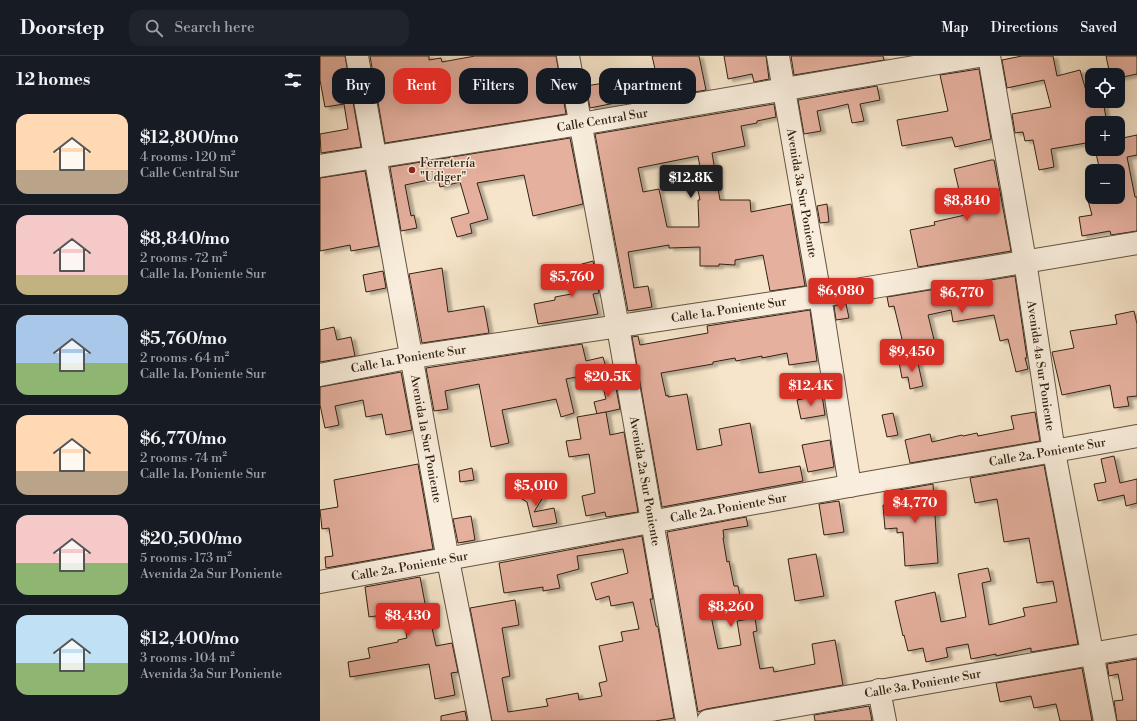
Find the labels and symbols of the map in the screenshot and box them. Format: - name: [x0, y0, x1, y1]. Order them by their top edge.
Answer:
- street label: Calle Central Sur: [556, 106, 649, 136]
- street label: Avenida 3a Sur Poniente: [783, 126, 820, 259]
- place label: Ferretería "Udiger": [420, 156, 476, 185]
- marker: Ferretería "Udiger": [407, 165, 417, 175]
- pin: $12.8K: [658, 165, 724, 199]
- pin: $8,840: [934, 188, 1000, 222]
- pin: $5,760: [539, 264, 605, 298]
- pin: $6,080: [808, 278, 874, 312]
- pin: $6,770: [929, 280, 995, 314]
- street label: Calle 1a. Poniente Sur: [670, 294, 788, 326]
- street label: Avenida 4a Sur Poniente: [1023, 298, 1058, 432]
- pin: $9,450: [879, 339, 945, 373]
- street label: Calle 1a. Poniente Sur: [350, 342, 467, 377]
- pin: $20.5K: [575, 364, 641, 398]
- street label: Avenida 1a Sur Poniente: [407, 373, 445, 504]
- pin: $12.4K: [778, 373, 844, 407]
- street label: Avenida 2a Sur Poniente: [626, 414, 663, 547]
- street label: Calle 2a. Poniente Sur: [988, 435, 1107, 470]
- pin: $5,010: [503, 473, 569, 507]
- street label: Calle 2a. Poniente Sur: [669, 490, 788, 526]
- pin: $4,770: [882, 490, 948, 524]
- street label: Calle 2a. Poniente Sur: [350, 549, 469, 584]
- pin: $8,260: [698, 594, 764, 628]
- pin: $8,430: [375, 603, 441, 637]
- street label: Calle 3a. Poniente Sur: [863, 666, 982, 702]

